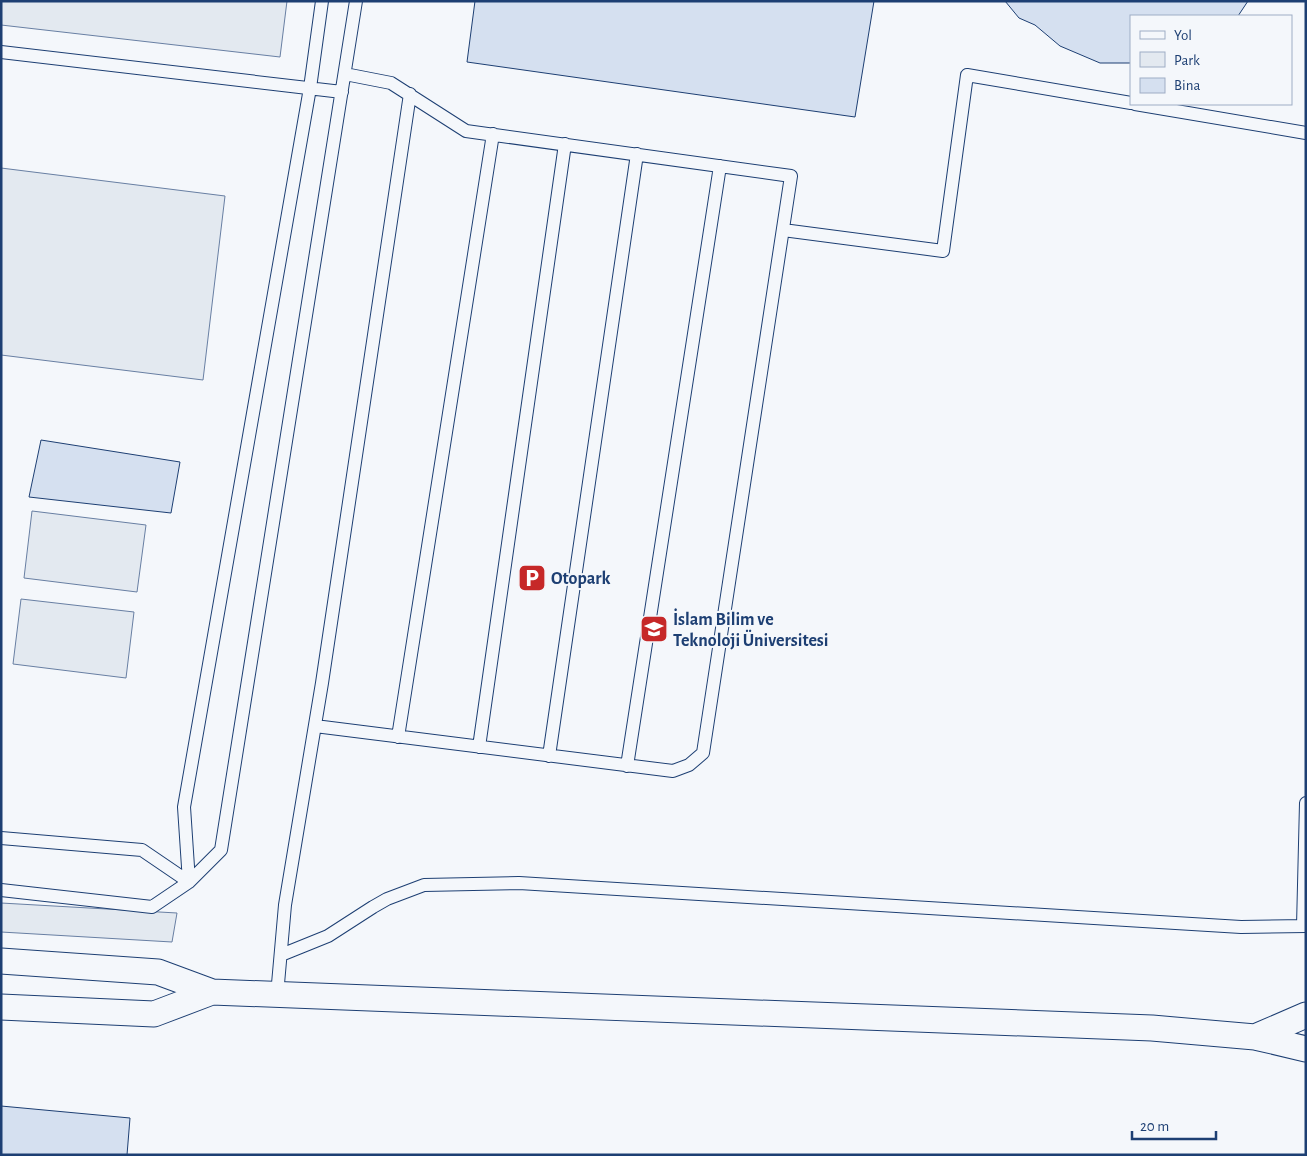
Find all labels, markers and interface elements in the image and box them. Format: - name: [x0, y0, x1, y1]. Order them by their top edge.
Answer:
- legend: [1130, 15, 1292, 105]
- text: Yol: [1174, 28, 1192, 43]
- text: Park: [1174, 53, 1200, 68]
- text: Bina: [1174, 78, 1200, 93]
- parking icon: Otopark: [517, 563, 547, 593]
- place label: Otopark: [551, 570, 610, 588]
- place label: İslam Bilim ve Teknoloji Üniversitesi: [673, 608, 828, 650]
- school or university icon: İslam Bilim ve Teknoloji Üniversitesi: [639, 614, 669, 644]
- scale bar: [1132, 1108, 1216, 1140]
- text: 20 m: [1140, 1119, 1169, 1134]

